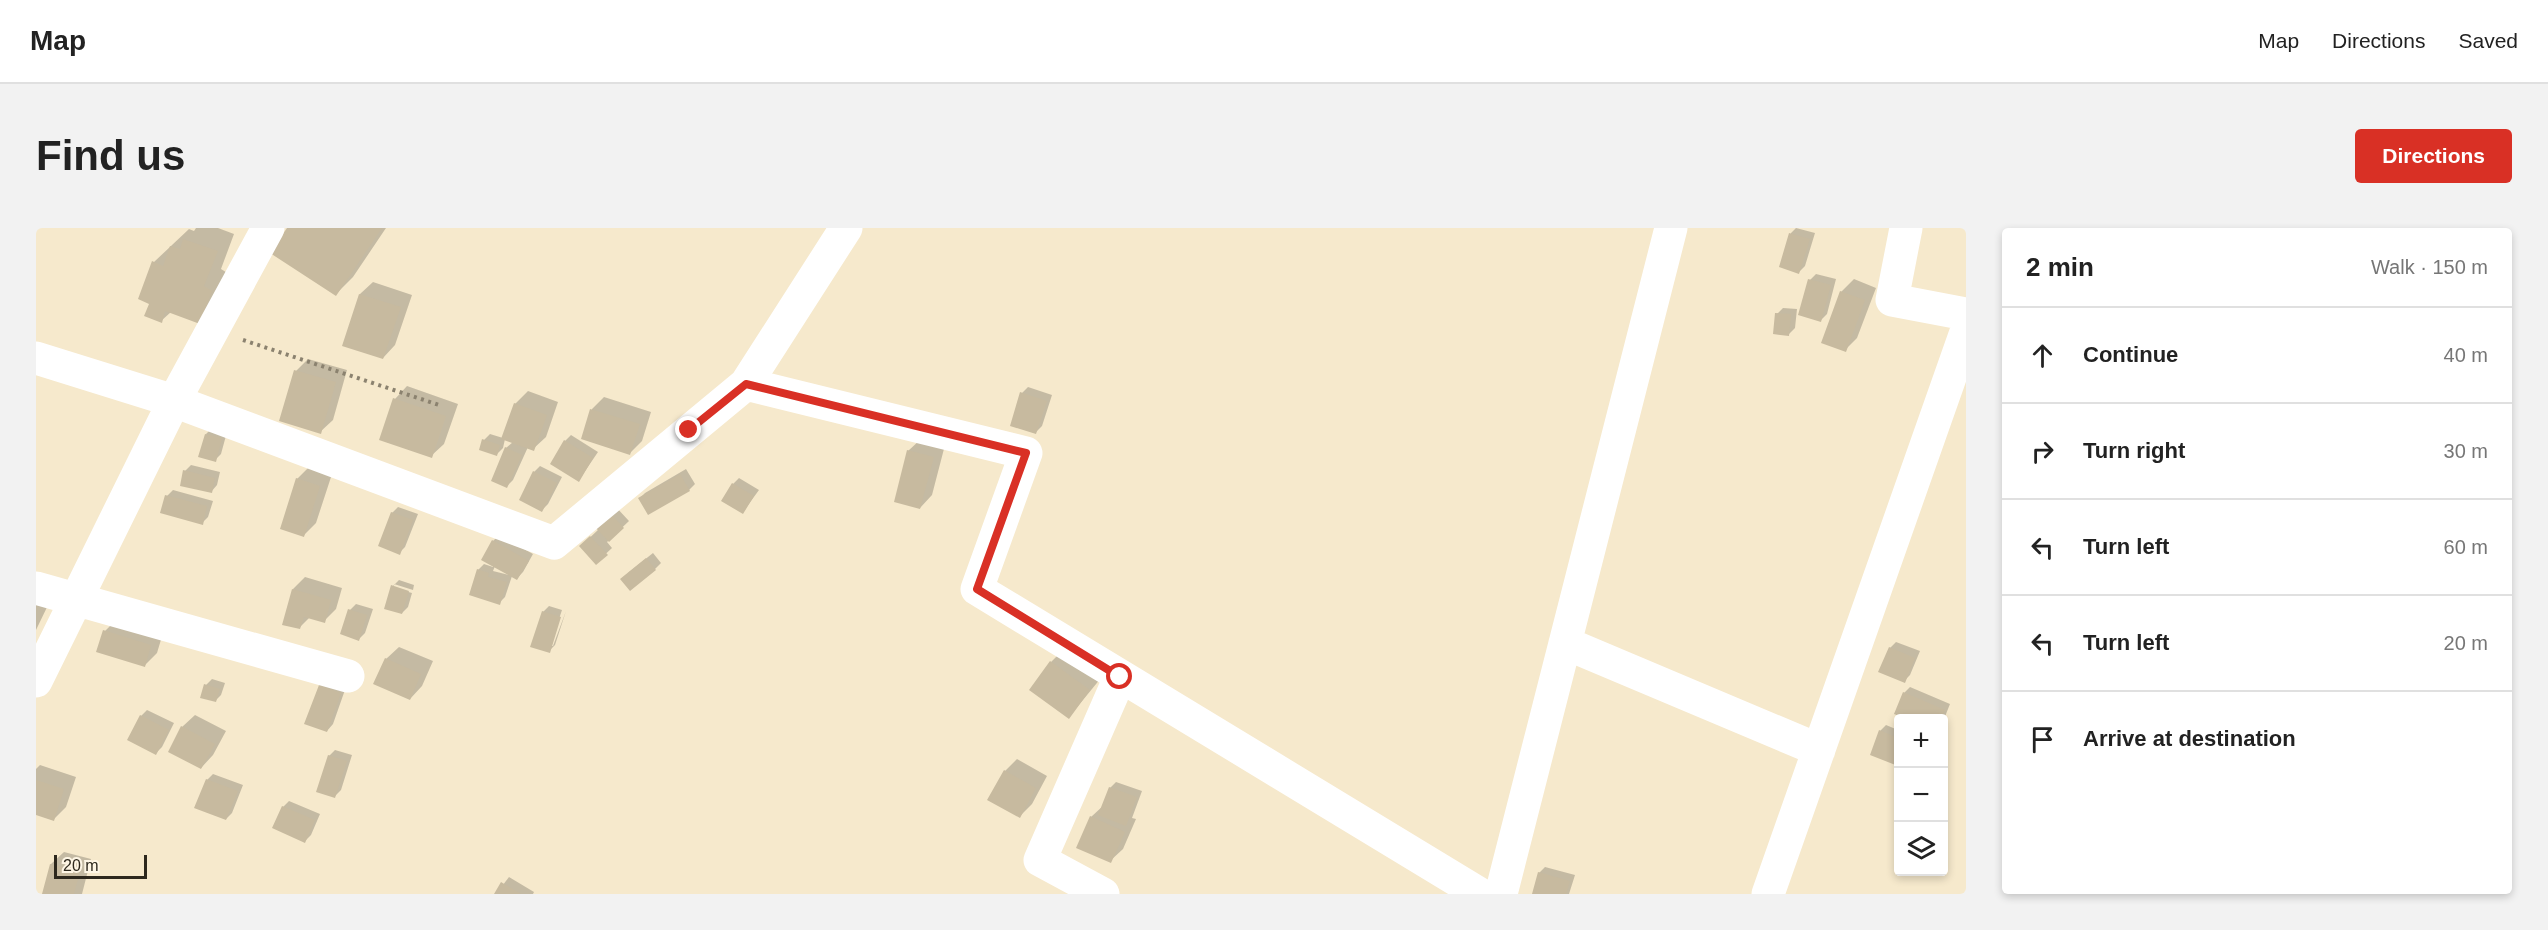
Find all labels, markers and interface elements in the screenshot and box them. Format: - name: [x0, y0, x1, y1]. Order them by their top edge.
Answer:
- text: Map: [30, 25, 86, 56]
- text: Map: [2258, 29, 2299, 52]
- text: Directions: [2332, 29, 2425, 52]
- text: Saved: [2458, 29, 2518, 52]
- button: Directions: [2355, 129, 2512, 183]
- text: Find us: [36, 132, 185, 179]
- text: 2 min: [2026, 252, 2094, 282]
- text: Walk · 150 m: [2371, 256, 2488, 278]
- icon: ahead: [2026, 339, 2059, 372]
- text: Continue: [2083, 342, 2178, 367]
- text: 40 m: [2444, 344, 2488, 366]
- route end: [675, 416, 701, 442]
- icon: right: [2026, 435, 2059, 468]
- text: Turn right: [2083, 438, 2185, 463]
- text: 30 m: [2444, 440, 2488, 462]
- icon: left: [2026, 531, 2059, 564]
- text: Turn left: [2083, 534, 2169, 559]
- text: 60 m: [2444, 536, 2488, 558]
- icon: left: [2026, 627, 2059, 660]
- text: Turn left: [2083, 630, 2169, 655]
- text: 20 m: [2444, 632, 2488, 654]
- route start: [1106, 663, 1132, 689]
- map controls: [1894, 714, 1948, 876]
- button: +: [1894, 714, 1948, 768]
- icon: arrive: [2026, 723, 2059, 756]
- text: Arrive at destination: [2083, 726, 2296, 751]
- button: −: [1894, 768, 1948, 822]
- button: layers: [1894, 822, 1948, 876]
- scale bar: [54, 852, 147, 880]
- text: 20 m: [63, 857, 99, 874]

